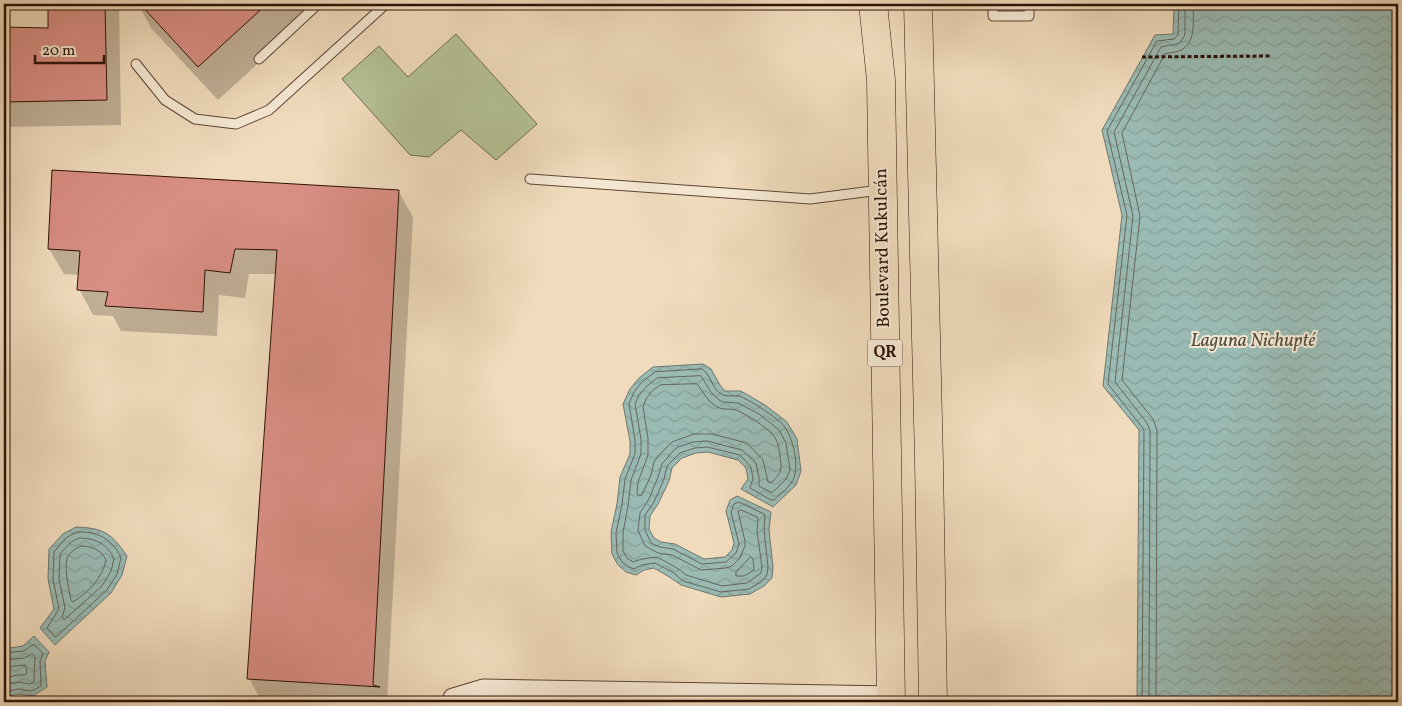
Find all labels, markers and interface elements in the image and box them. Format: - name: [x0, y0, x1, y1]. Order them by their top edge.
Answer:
- scale bar: [35, 32, 104, 64]
- text: 20 m: [42, 41, 75, 62]
- street label: Boulevard Kukulcán: [869, 168, 897, 328]
- water label: Laguna Nichupté: [1191, 328, 1317, 354]
- road number: QR: [868, 339, 902, 366]

